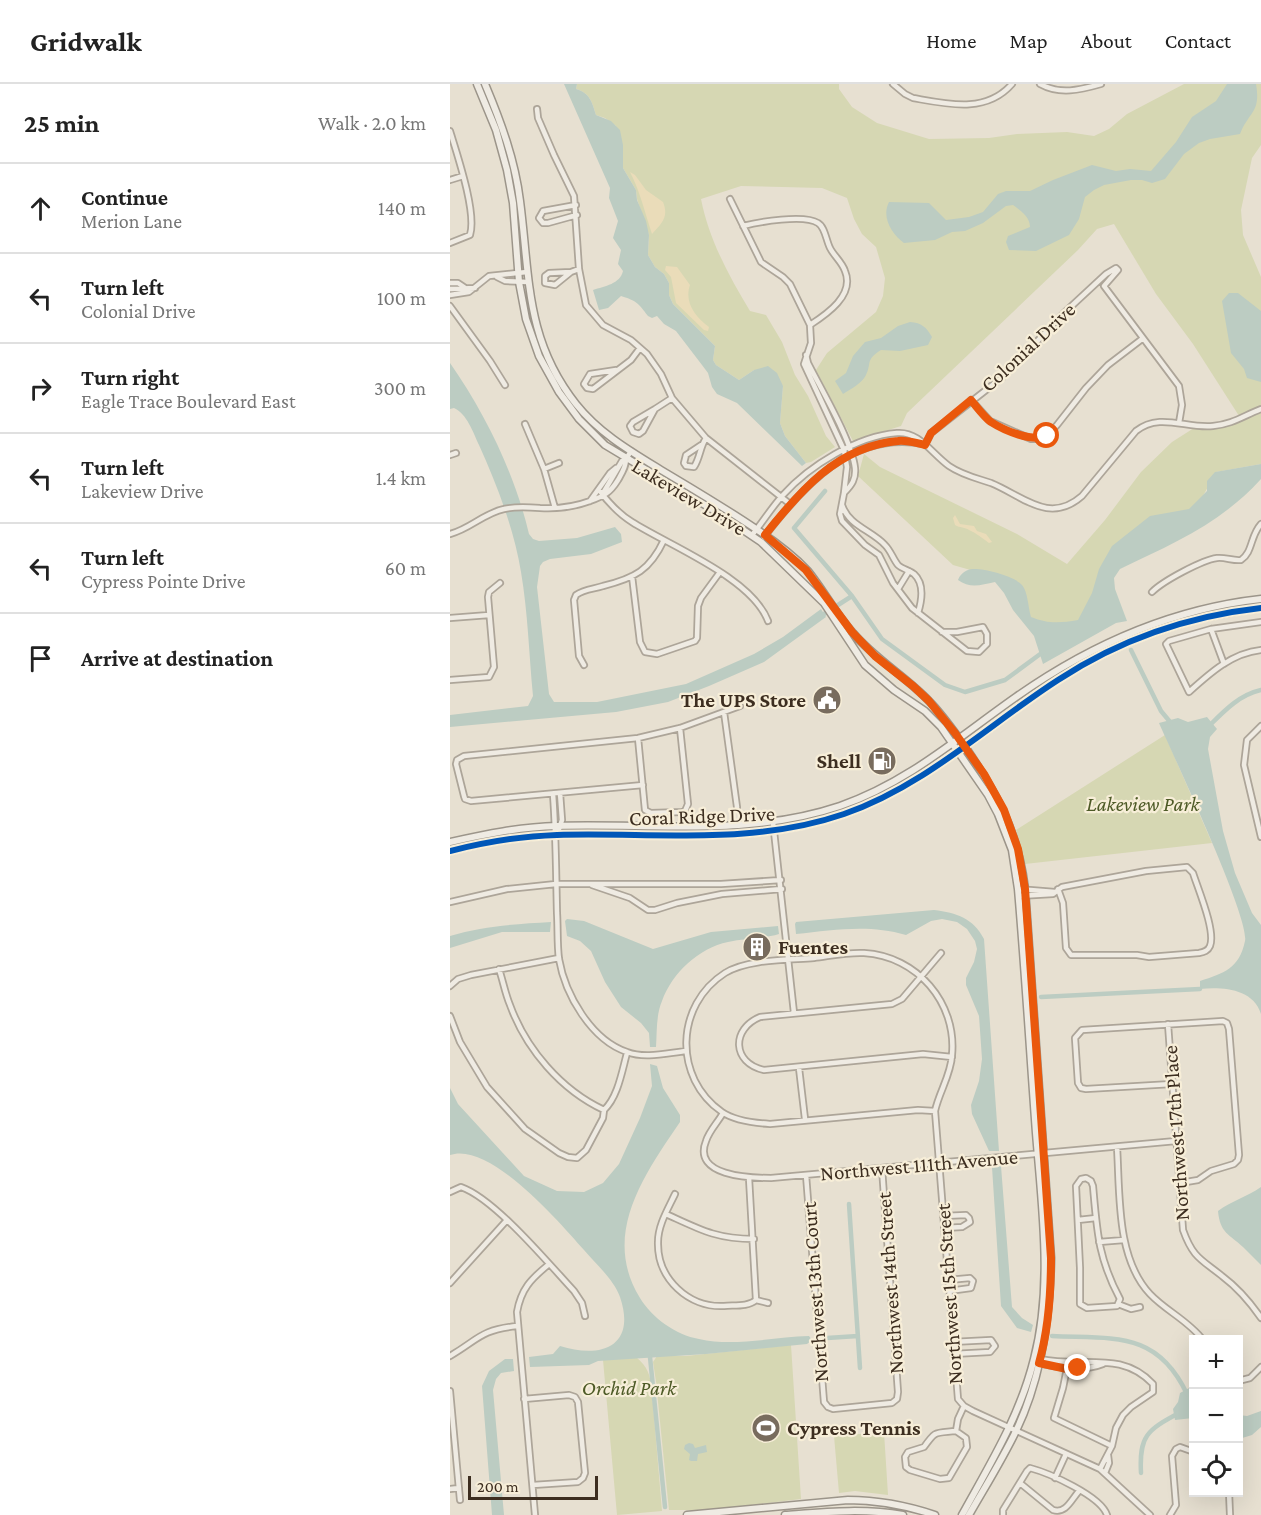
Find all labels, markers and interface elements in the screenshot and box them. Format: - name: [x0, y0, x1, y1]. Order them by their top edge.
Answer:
- text: Gridwalk: [30, 26, 142, 57]
- text: Home: [926, 29, 976, 53]
- text: Map: [1009, 29, 1048, 53]
- text: About: [1081, 29, 1132, 53]
- text: Contact: [1165, 29, 1231, 53]
- text: 25 min: [24, 109, 100, 138]
- text: Walk · 2.0 km: [318, 112, 426, 134]
- text: Continue: [81, 185, 168, 210]
- icon: ahead: [24, 192, 57, 225]
- text: 140 m: [378, 197, 426, 219]
- text: Merion Lane: [81, 210, 182, 232]
- text: Turn left: [81, 275, 164, 300]
- icon: left: [24, 282, 57, 315]
- text: 100 m: [377, 287, 426, 309]
- street label: Colonial Drive: [976, 297, 1080, 397]
- text: Colonial Drive: [81, 300, 196, 322]
- text: Turn right: [81, 365, 179, 390]
- icon: right: [24, 372, 57, 405]
- text: 300 m: [374, 377, 426, 399]
- text: Eagle Trace Boulevard East: [81, 390, 296, 412]
- route start: [1033, 422, 1059, 448]
- street label: Lakeview Drive: [628, 454, 750, 540]
- text: Turn left: [81, 455, 164, 480]
- icon: left: [24, 462, 57, 495]
- text: 1.4 km: [376, 467, 426, 489]
- text: Lakeview Drive: [81, 480, 204, 502]
- text: Turn left: [81, 545, 164, 570]
- icon: left: [24, 552, 57, 585]
- text: 60 m: [385, 557, 426, 579]
- text: Cypress Pointe Drive: [81, 570, 245, 592]
- icon: arrive: [24, 642, 57, 675]
- text: Arrive at destination: [81, 646, 273, 671]
- public building icon: The UPS Store: [811, 684, 843, 716]
- place label: The UPS Store: [681, 688, 806, 712]
- fuel station icon: Shell: [866, 745, 898, 777]
- place label: Shell: [816, 749, 861, 773]
- park label: Lakeview Park: [1086, 792, 1201, 816]
- street label: Coral Ridge Drive: [629, 801, 775, 831]
- building icon: Fuentes: [741, 931, 773, 963]
- place label: Fuentes: [778, 935, 848, 959]
- street label: Northwest 17th Place: [1158, 1045, 1194, 1221]
- street label: Northwest 111th Avenue: [819, 1144, 1019, 1186]
- street label: Northwest 14th Street: [872, 1190, 908, 1375]
- street label: Northwest 13th Court: [797, 1200, 833, 1383]
- street label: Northwest 15th Street: [931, 1202, 967, 1385]
- map controls: [1189, 1335, 1243, 1497]
- button: +: [1189, 1335, 1243, 1389]
- route end: [1064, 1354, 1090, 1380]
- park label: Orchid Park: [582, 1376, 677, 1400]
- button: −: [1189, 1389, 1243, 1443]
- sports icon: Cypress Tennis: [750, 1412, 782, 1444]
- place label: Cypress Tennis: [787, 1416, 921, 1440]
- button: locate: [1189, 1443, 1243, 1497]
- scale bar: [468, 1473, 598, 1500]
- text: 200 m: [477, 1478, 519, 1495]

